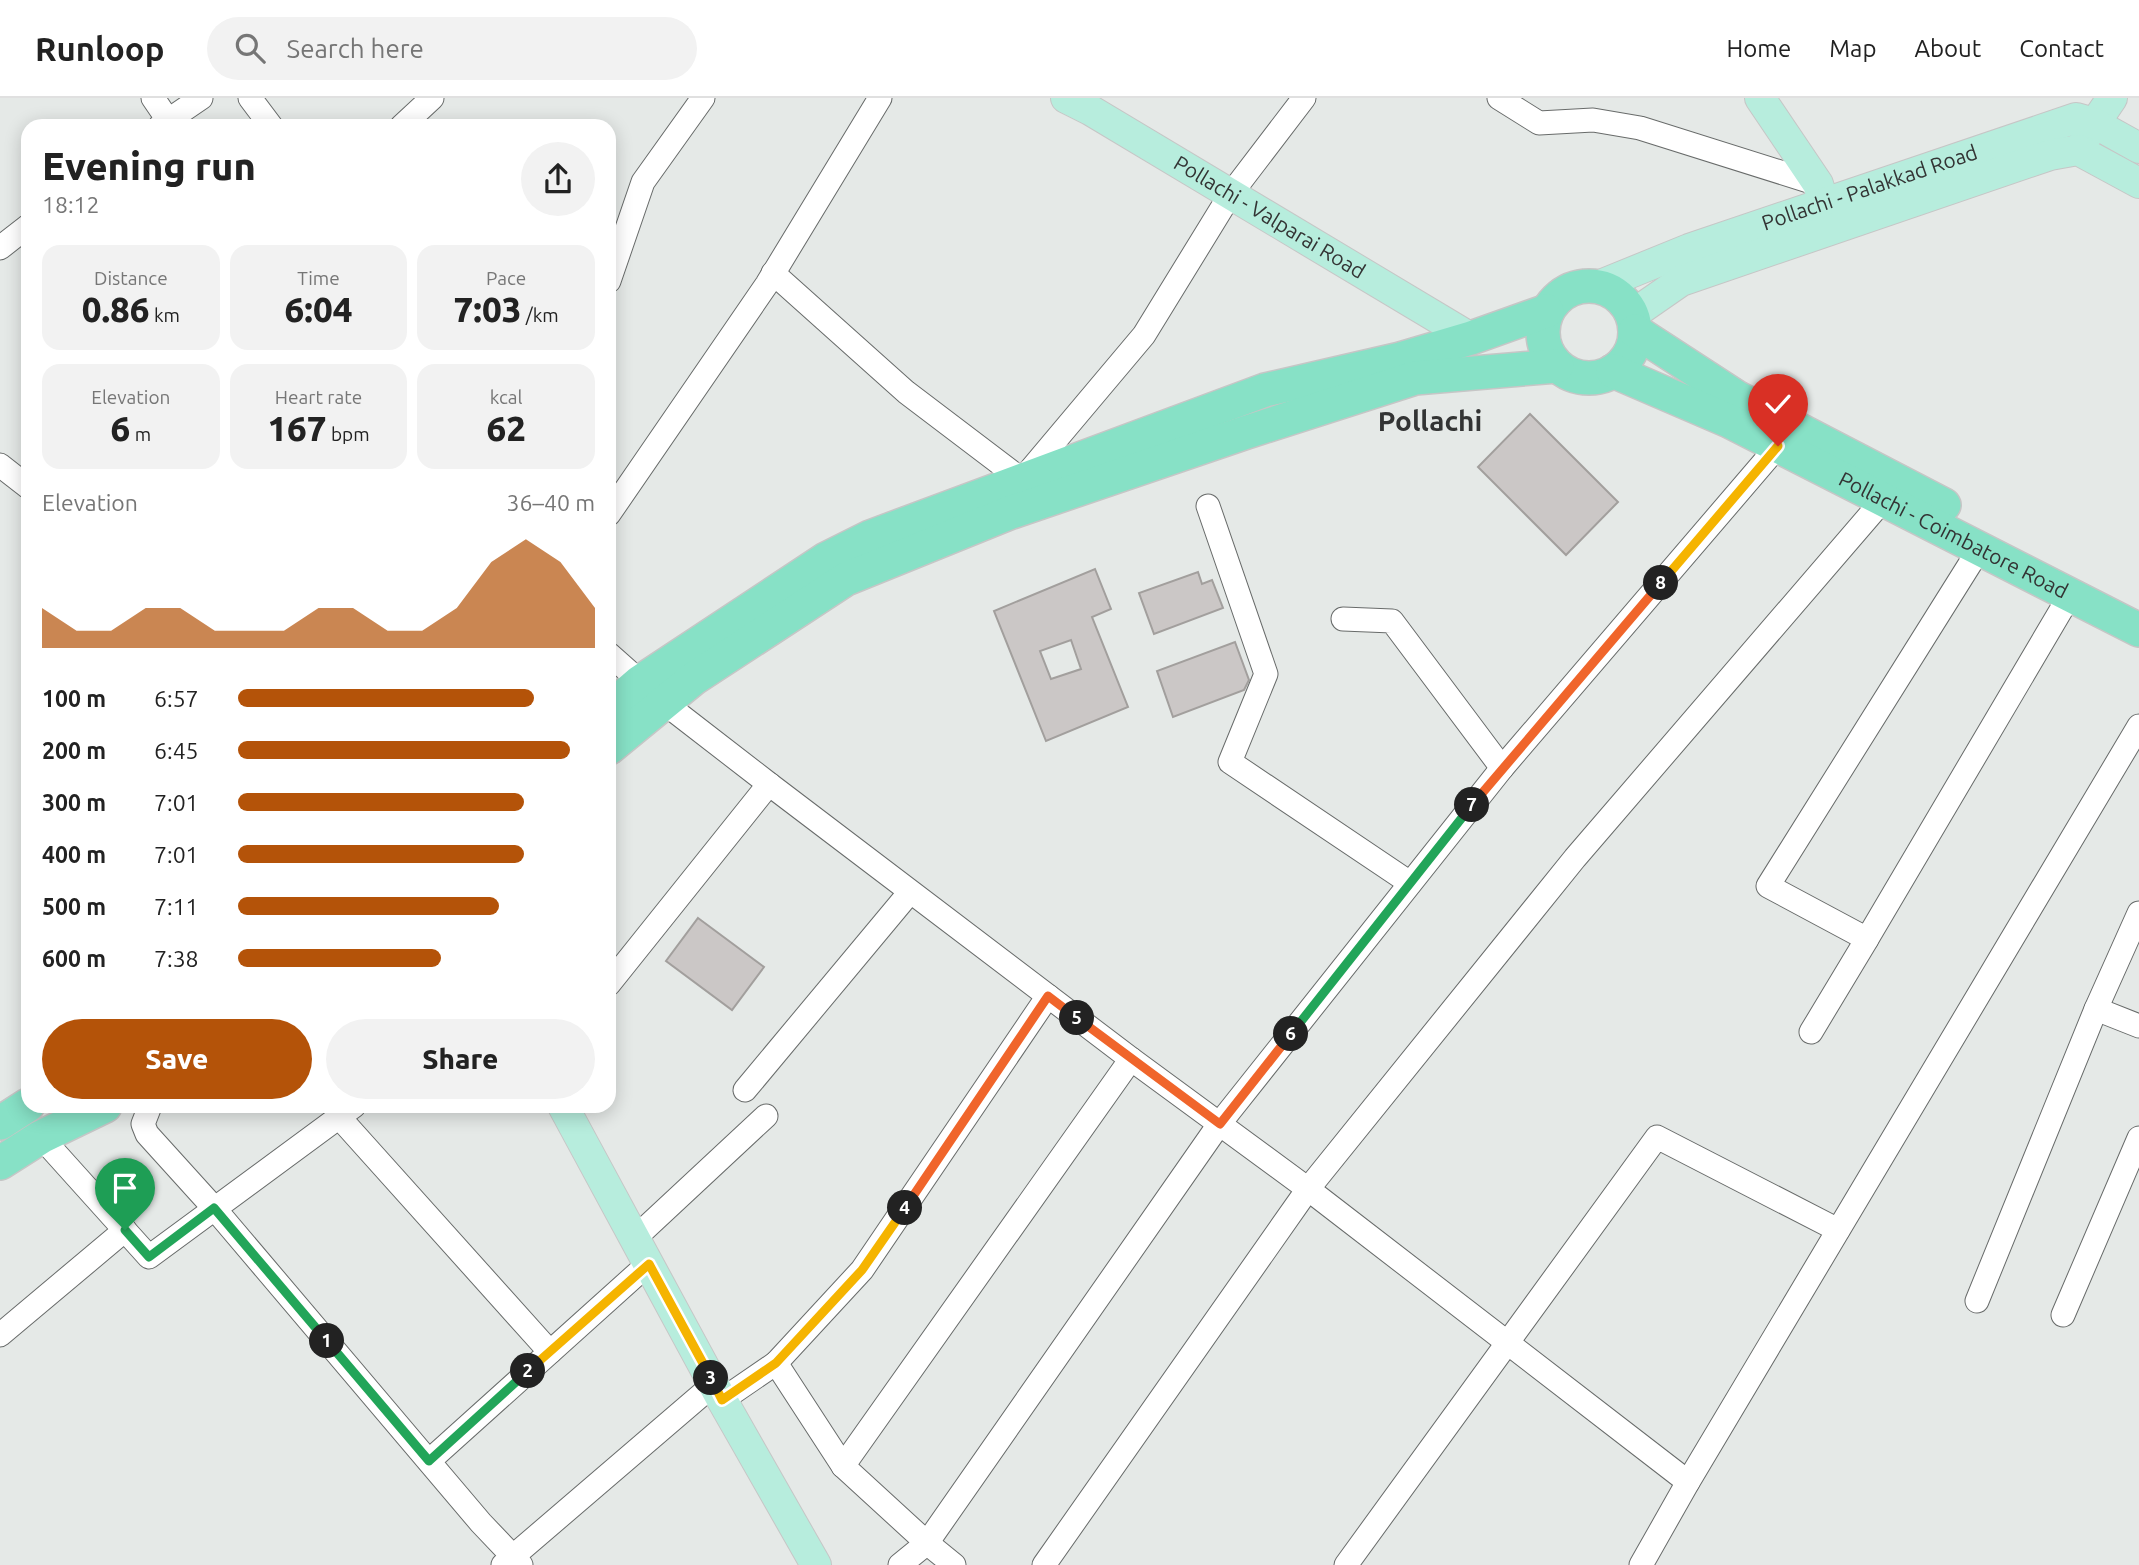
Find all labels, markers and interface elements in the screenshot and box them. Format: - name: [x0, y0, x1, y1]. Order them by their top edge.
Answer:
- search box: [207, 17, 697, 80]
- icon: search: [231, 29, 269, 67]
- text: Runloop: [35, 30, 165, 67]
- text: Search here: [287, 34, 424, 63]
- text: Home: [1726, 35, 1791, 62]
- text: Map: [1829, 35, 1876, 62]
- text: About: [1914, 35, 1981, 62]
- text: Contact: [2019, 35, 2104, 62]
- street label: Pollachi - Palakkad Road: [1758, 139, 1980, 235]
- button: share: [521, 142, 595, 216]
- text: Evening run: [42, 145, 256, 187]
- street label: Pollachi - Valparai Road: [1170, 150, 1370, 283]
- text: 18:12: [42, 192, 100, 217]
- text: Distance: [94, 267, 168, 289]
- text: Time: [297, 267, 340, 289]
- text: Pace: [486, 267, 526, 289]
- text: 0.86: [82, 289, 150, 329]
- text: 6:04: [285, 289, 352, 329]
- text: 7:03: [454, 289, 521, 329]
- text: km: [150, 304, 180, 326]
- text: /km: [521, 304, 559, 326]
- pin: [1748, 374, 1808, 446]
- icon: check: [1759, 385, 1797, 423]
- text: Elevation: [91, 386, 170, 408]
- text: Heart rate: [275, 386, 362, 408]
- text: kcal: [490, 386, 523, 408]
- district label: Pollachi: [1378, 405, 1482, 436]
- text: 6: [111, 408, 130, 448]
- text: 167: [267, 408, 327, 448]
- text: 62: [486, 408, 526, 448]
- text: m: [130, 423, 151, 445]
- text: bpm: [327, 423, 370, 445]
- street label: Pollachi - Coimbatore Road: [1835, 466, 2072, 603]
- text: Elevation: [42, 490, 138, 515]
- text: 36–40 m: [507, 490, 595, 515]
- pin: 8: [1644, 566, 1678, 601]
- text: 8: [1655, 571, 1666, 593]
- text: 100 m: [42, 686, 106, 711]
- text: 6:57: [154, 686, 199, 711]
- text: 200 m: [42, 738, 106, 763]
- text: 6:45: [154, 738, 199, 763]
- pin: 7: [1454, 788, 1490, 822]
- text: 300 m: [42, 790, 106, 815]
- text: 7:01: [154, 790, 199, 815]
- text: 7: [1466, 793, 1477, 815]
- text: 400 m: [42, 842, 106, 867]
- text: 7:01: [154, 842, 199, 867]
- text: 500 m: [42, 894, 106, 919]
- text: 7:11: [154, 894, 199, 919]
- text: 600 m: [42, 946, 106, 971]
- text: 7:38: [154, 946, 199, 971]
- pin: 5: [1060, 1000, 1094, 1035]
- text: 5: [1071, 1006, 1082, 1028]
- pin: 6: [1274, 1016, 1308, 1052]
- button: Save: [42, 1019, 312, 1099]
- button: Share: [326, 1019, 595, 1099]
- text: 6: [1285, 1022, 1296, 1044]
- pin: [95, 1158, 155, 1230]
- icon: arrive: [106, 1169, 144, 1207]
- pin: 4: [888, 1190, 922, 1226]
- text: 4: [899, 1196, 910, 1218]
- pin: 1: [310, 1324, 344, 1358]
- text: 1: [321, 1329, 332, 1351]
- pin: 2: [510, 1354, 546, 1388]
- text: 2: [522, 1359, 533, 1381]
- pin: 3: [694, 1360, 728, 1396]
- text: 3: [705, 1366, 716, 1388]

